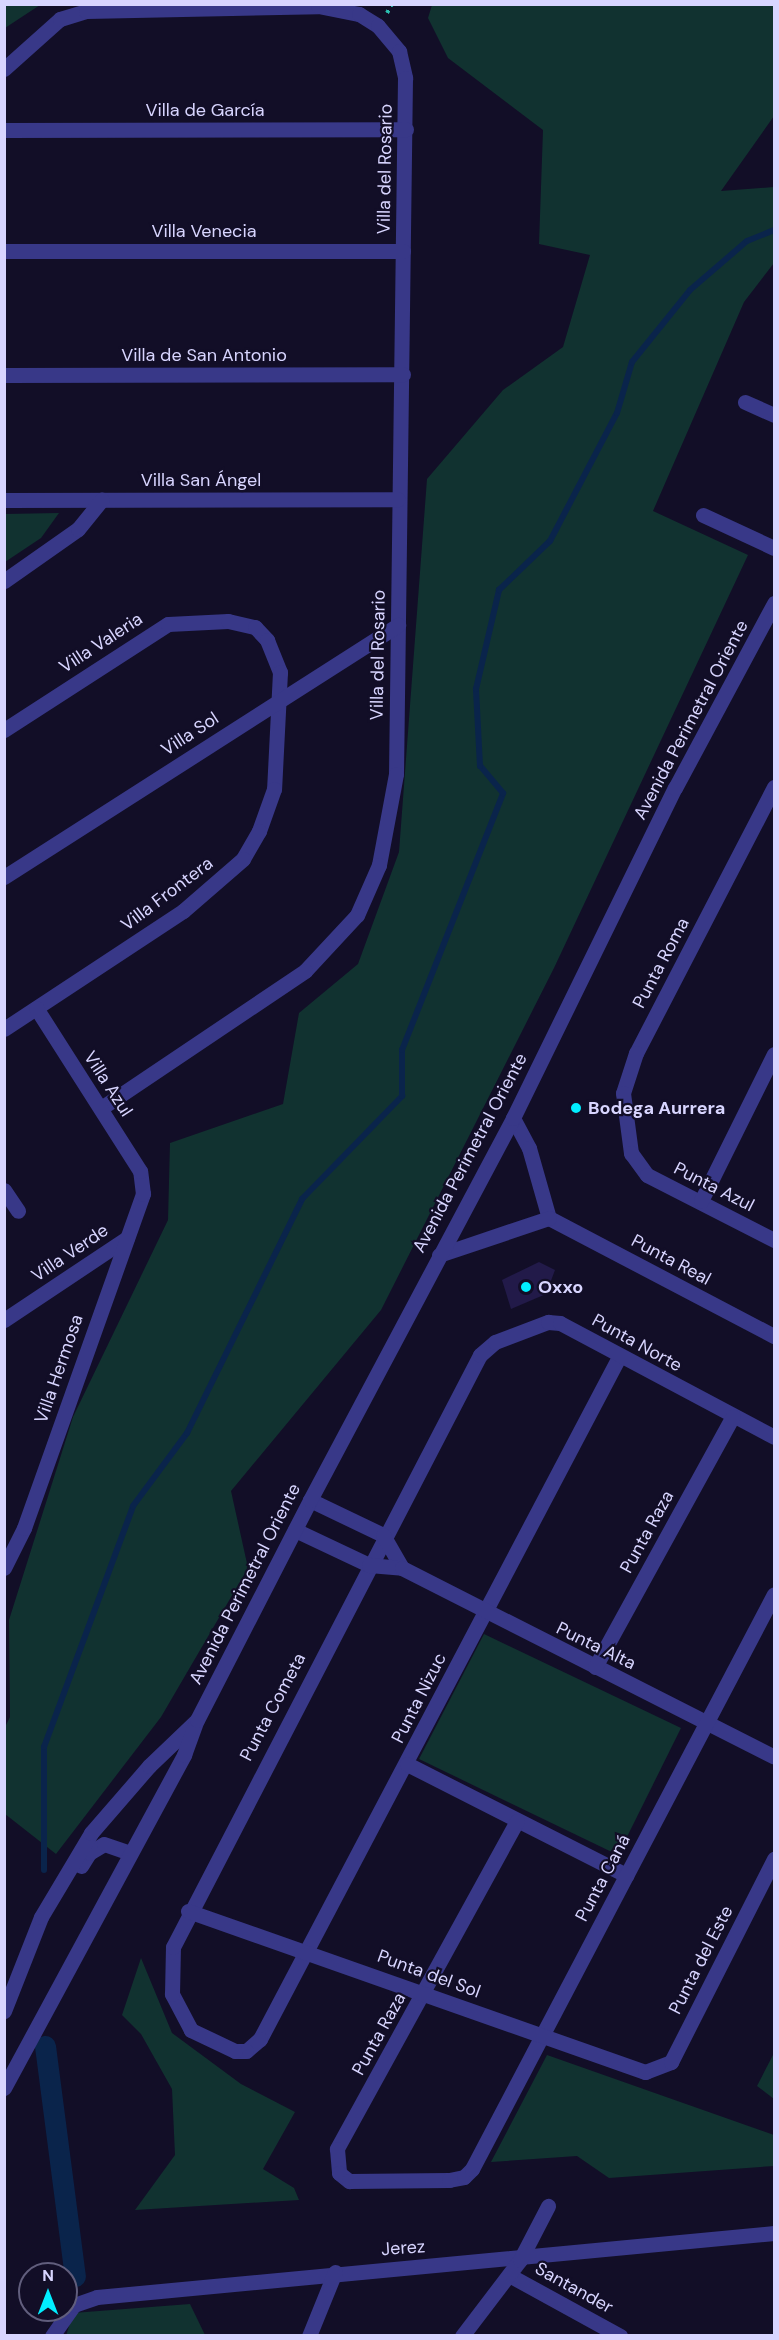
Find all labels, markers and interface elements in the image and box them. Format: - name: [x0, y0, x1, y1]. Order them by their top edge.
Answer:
- street label: Villa de García: [145, 99, 265, 121]
- street label: Villa del Rosario: [373, 104, 397, 234]
- street label: Villa Venecia: [151, 220, 257, 242]
- street label: Villa de San Antonio: [121, 344, 287, 366]
- street label: Villa San Ángel: [141, 469, 261, 491]
- street label: Villa del Rosario: [366, 590, 390, 720]
- street label: Villa Valeria: [55, 608, 147, 678]
- street label: Avenida Perimetral Oriente: [629, 617, 753, 823]
- street label: Villa Sol: [157, 707, 223, 761]
- street label: Villa Frontera: [117, 852, 217, 936]
- street label: Punta Roma: [628, 914, 694, 1012]
- street label: Villa Azul: [79, 1047, 137, 1121]
- street label: Avenida Perimetral Oriente: [408, 1050, 532, 1256]
- place label: Bodega Aurrera: [588, 1097, 725, 1119]
- marker: Bodega Aurrera: [569, 1101, 583, 1115]
- street label: Punta Azul: [670, 1158, 758, 1216]
- street label: Villa Verde: [28, 1219, 112, 1287]
- street label: Punta Real: [628, 1230, 714, 1290]
- place label: Oxxo: [538, 1276, 583, 1298]
- marker: Oxxo: [519, 1280, 533, 1294]
- street label: Punta Norte: [588, 1309, 686, 1377]
- street label: Villa Hermosa: [30, 1312, 88, 1426]
- street label: Avenida Perimetral Oriente: [185, 1480, 305, 1688]
- street label: Punta Raza: [615, 1487, 679, 1577]
- street label: Punta Alta: [553, 1618, 639, 1674]
- street label: Punta Cometa: [236, 1649, 310, 1765]
- street label: Punta Nizuc: [387, 1649, 451, 1747]
- street label: Punta Caná: [571, 1831, 635, 1925]
- street label: Punta del Este: [664, 1902, 738, 2018]
- street label: Punta del Sol: [374, 1945, 484, 2003]
- street label: Punta Raza: [347, 1989, 411, 2079]
- street label: Jerez: [380, 2236, 426, 2260]
- street label: Santander: [531, 2258, 617, 2318]
- north arrow: [18, 2262, 78, 2322]
- text: N: [42, 2265, 54, 2286]

